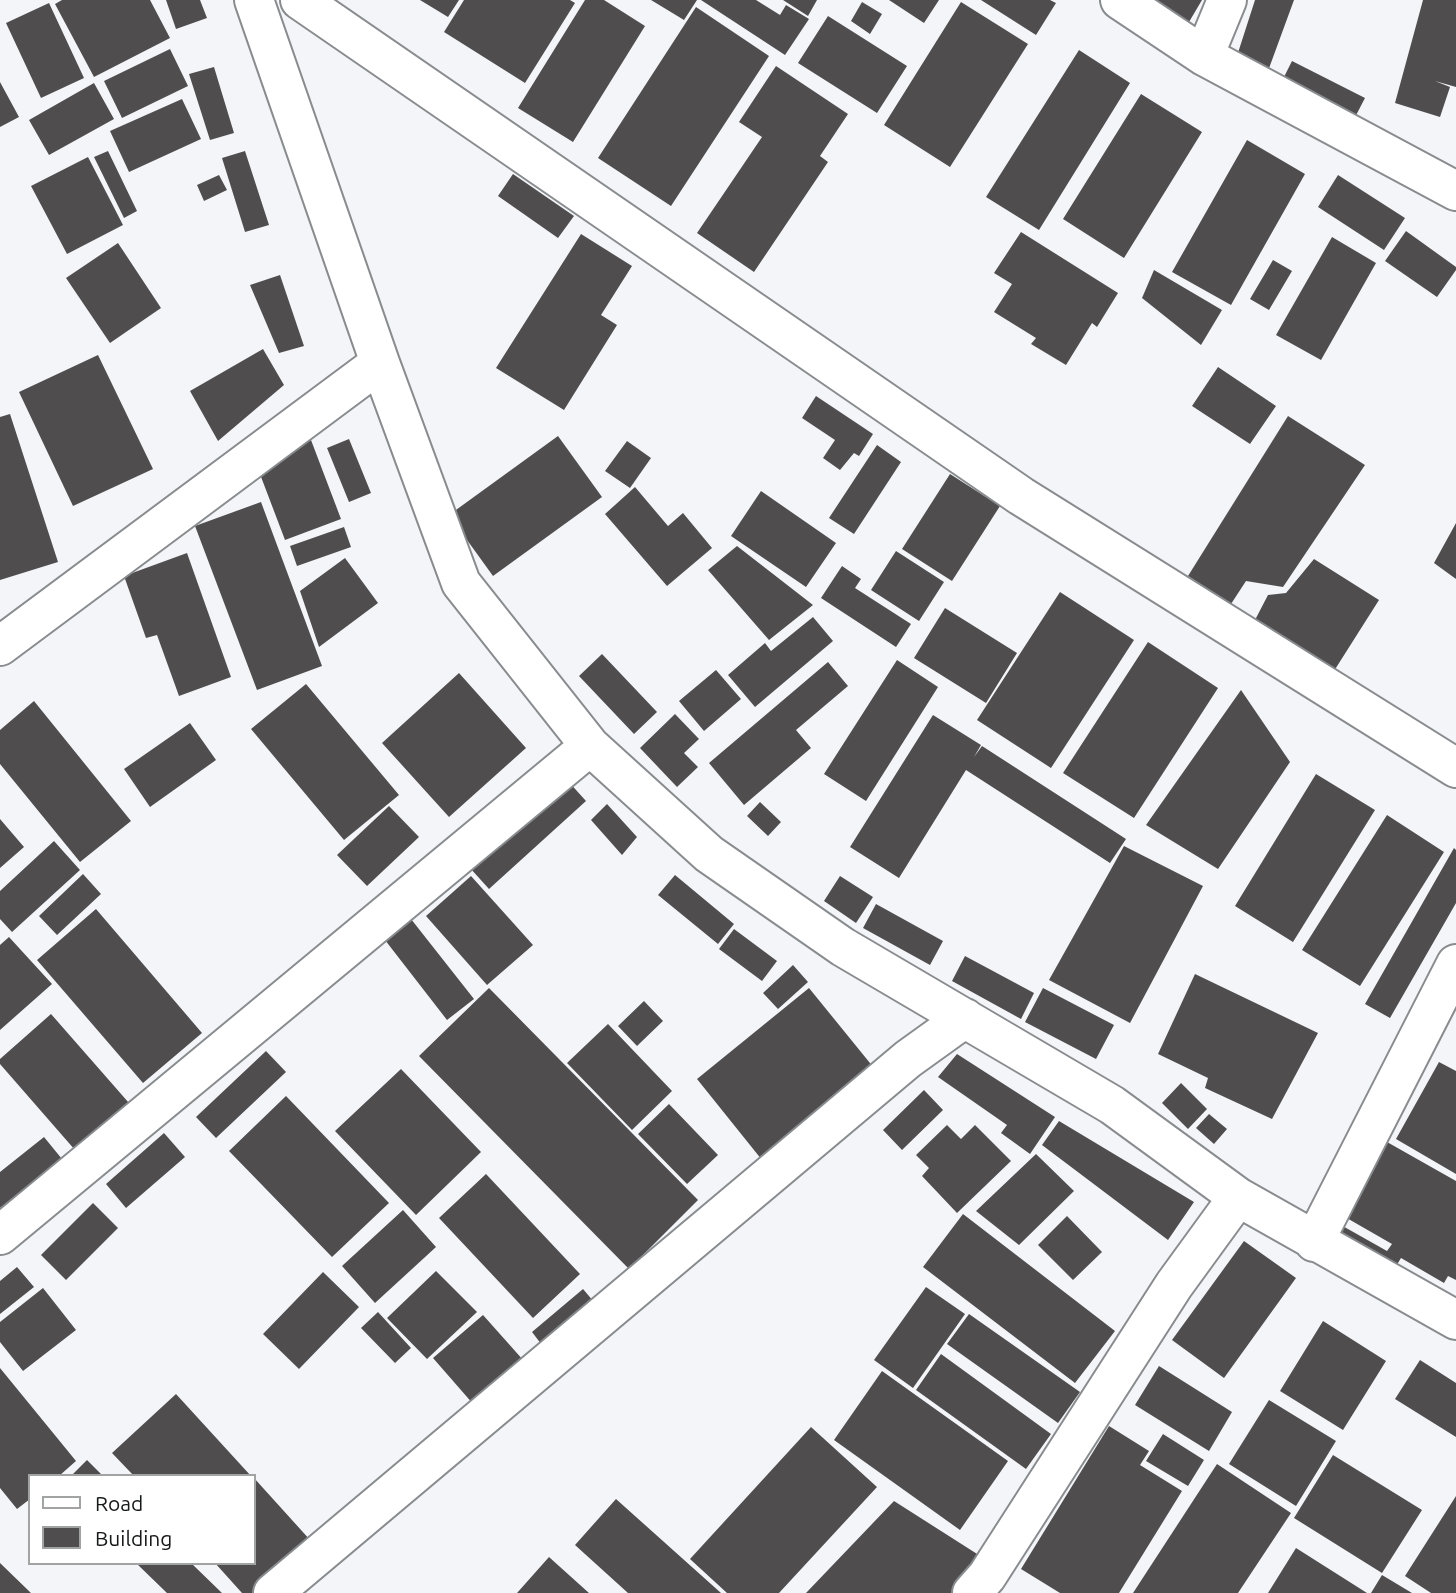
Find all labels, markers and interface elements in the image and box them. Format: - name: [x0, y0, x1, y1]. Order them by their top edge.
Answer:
- legend: [28, 1474, 256, 1565]
- text: Road: [95, 1491, 143, 1515]
- text: Building: [95, 1526, 172, 1550]

